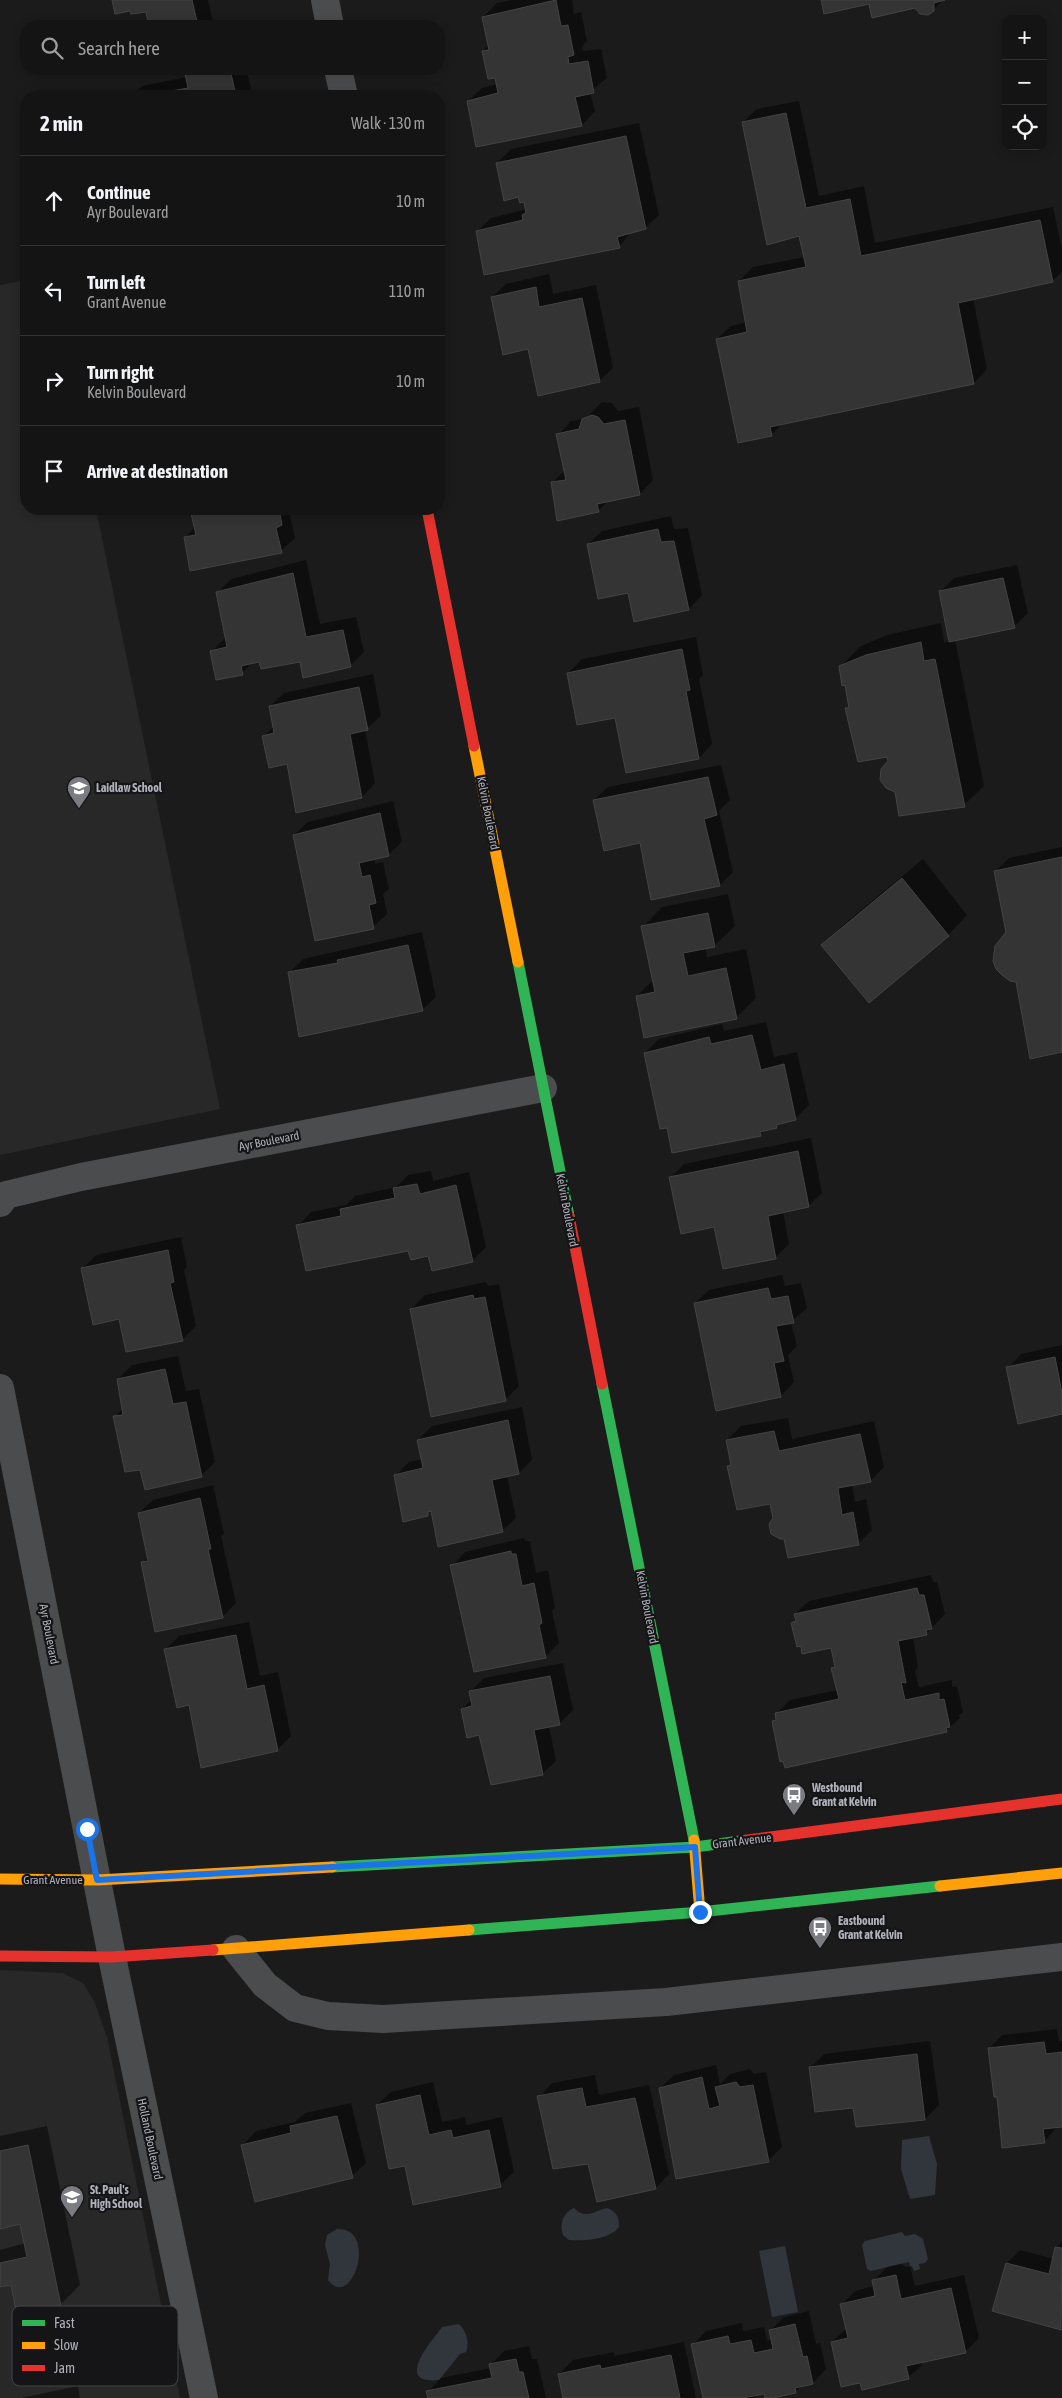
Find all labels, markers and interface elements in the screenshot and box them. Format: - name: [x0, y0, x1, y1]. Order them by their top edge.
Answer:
- map controls: [1002, 15, 1047, 150]
- button: +: [1002, 15, 1047, 60]
- search box: [20, 20, 445, 75]
- icon: search: [38, 34, 66, 62]
- text: Search here: [78, 37, 160, 59]
- button: −: [1002, 60, 1047, 105]
- button: locate: [1002, 105, 1047, 150]
- text: 2 min: [40, 111, 83, 135]
- text: Walk · 130 m: [351, 114, 425, 132]
- text: Continue: [87, 181, 151, 203]
- icon: ahead: [40, 187, 68, 215]
- text: 10 m: [396, 192, 425, 210]
- text: Ayr Boulevard: [87, 203, 169, 221]
- text: Turn left: [87, 271, 145, 293]
- icon: left: [40, 277, 68, 305]
- text: 110 m: [389, 282, 425, 300]
- text: Grant Avenue: [87, 293, 166, 311]
- text: Turn right: [87, 361, 154, 383]
- icon: right: [40, 367, 68, 395]
- text: 10 m: [396, 372, 425, 390]
- text: Kelvin Boulevard: [87, 383, 186, 401]
- icon: arrive: [40, 457, 68, 485]
- text: Arrive at destination: [87, 460, 228, 482]
- school or university icon: Laidlaw School: [66, 775, 92, 809]
- street label: Kelvin Boulevard: [474, 775, 502, 851]
- place label: Laidlaw School: [96, 781, 163, 795]
- street label: Ayr Boulevard: [238, 1128, 300, 1154]
- street label: Kelvin Boulevard: [553, 1172, 581, 1248]
- street label: Kelvin Boulevard: [633, 1569, 661, 1645]
- street label: Ayr Boulevard: [36, 1603, 62, 1665]
- place label: Westbound Grant at Kelvin: [811, 1781, 877, 1809]
- bus stop icon: Westbound Grant at Kelvin: [781, 1782, 807, 1816]
- route start: [76, 1818, 99, 1841]
- street label: Grant Avenue: [712, 1830, 772, 1852]
- street label: Grant Avenue: [23, 1873, 83, 1887]
- route end: [689, 1901, 712, 1924]
- place label: Eastbound Grant at Kelvin: [838, 1914, 903, 1942]
- bus stop icon: Eastbound Grant at Kelvin: [807, 1915, 833, 1949]
- street label: Holland Boulevard: [135, 2097, 165, 2181]
- place label: St. Paul's High School: [90, 2183, 143, 2211]
- school or university icon: St. Paul's High School: [59, 2184, 85, 2218]
- legend: [12, 2306, 178, 2386]
- text: Fast: [54, 2315, 75, 2331]
- text: Slow: [54, 2337, 79, 2353]
- text: Jam: [54, 2360, 75, 2376]

